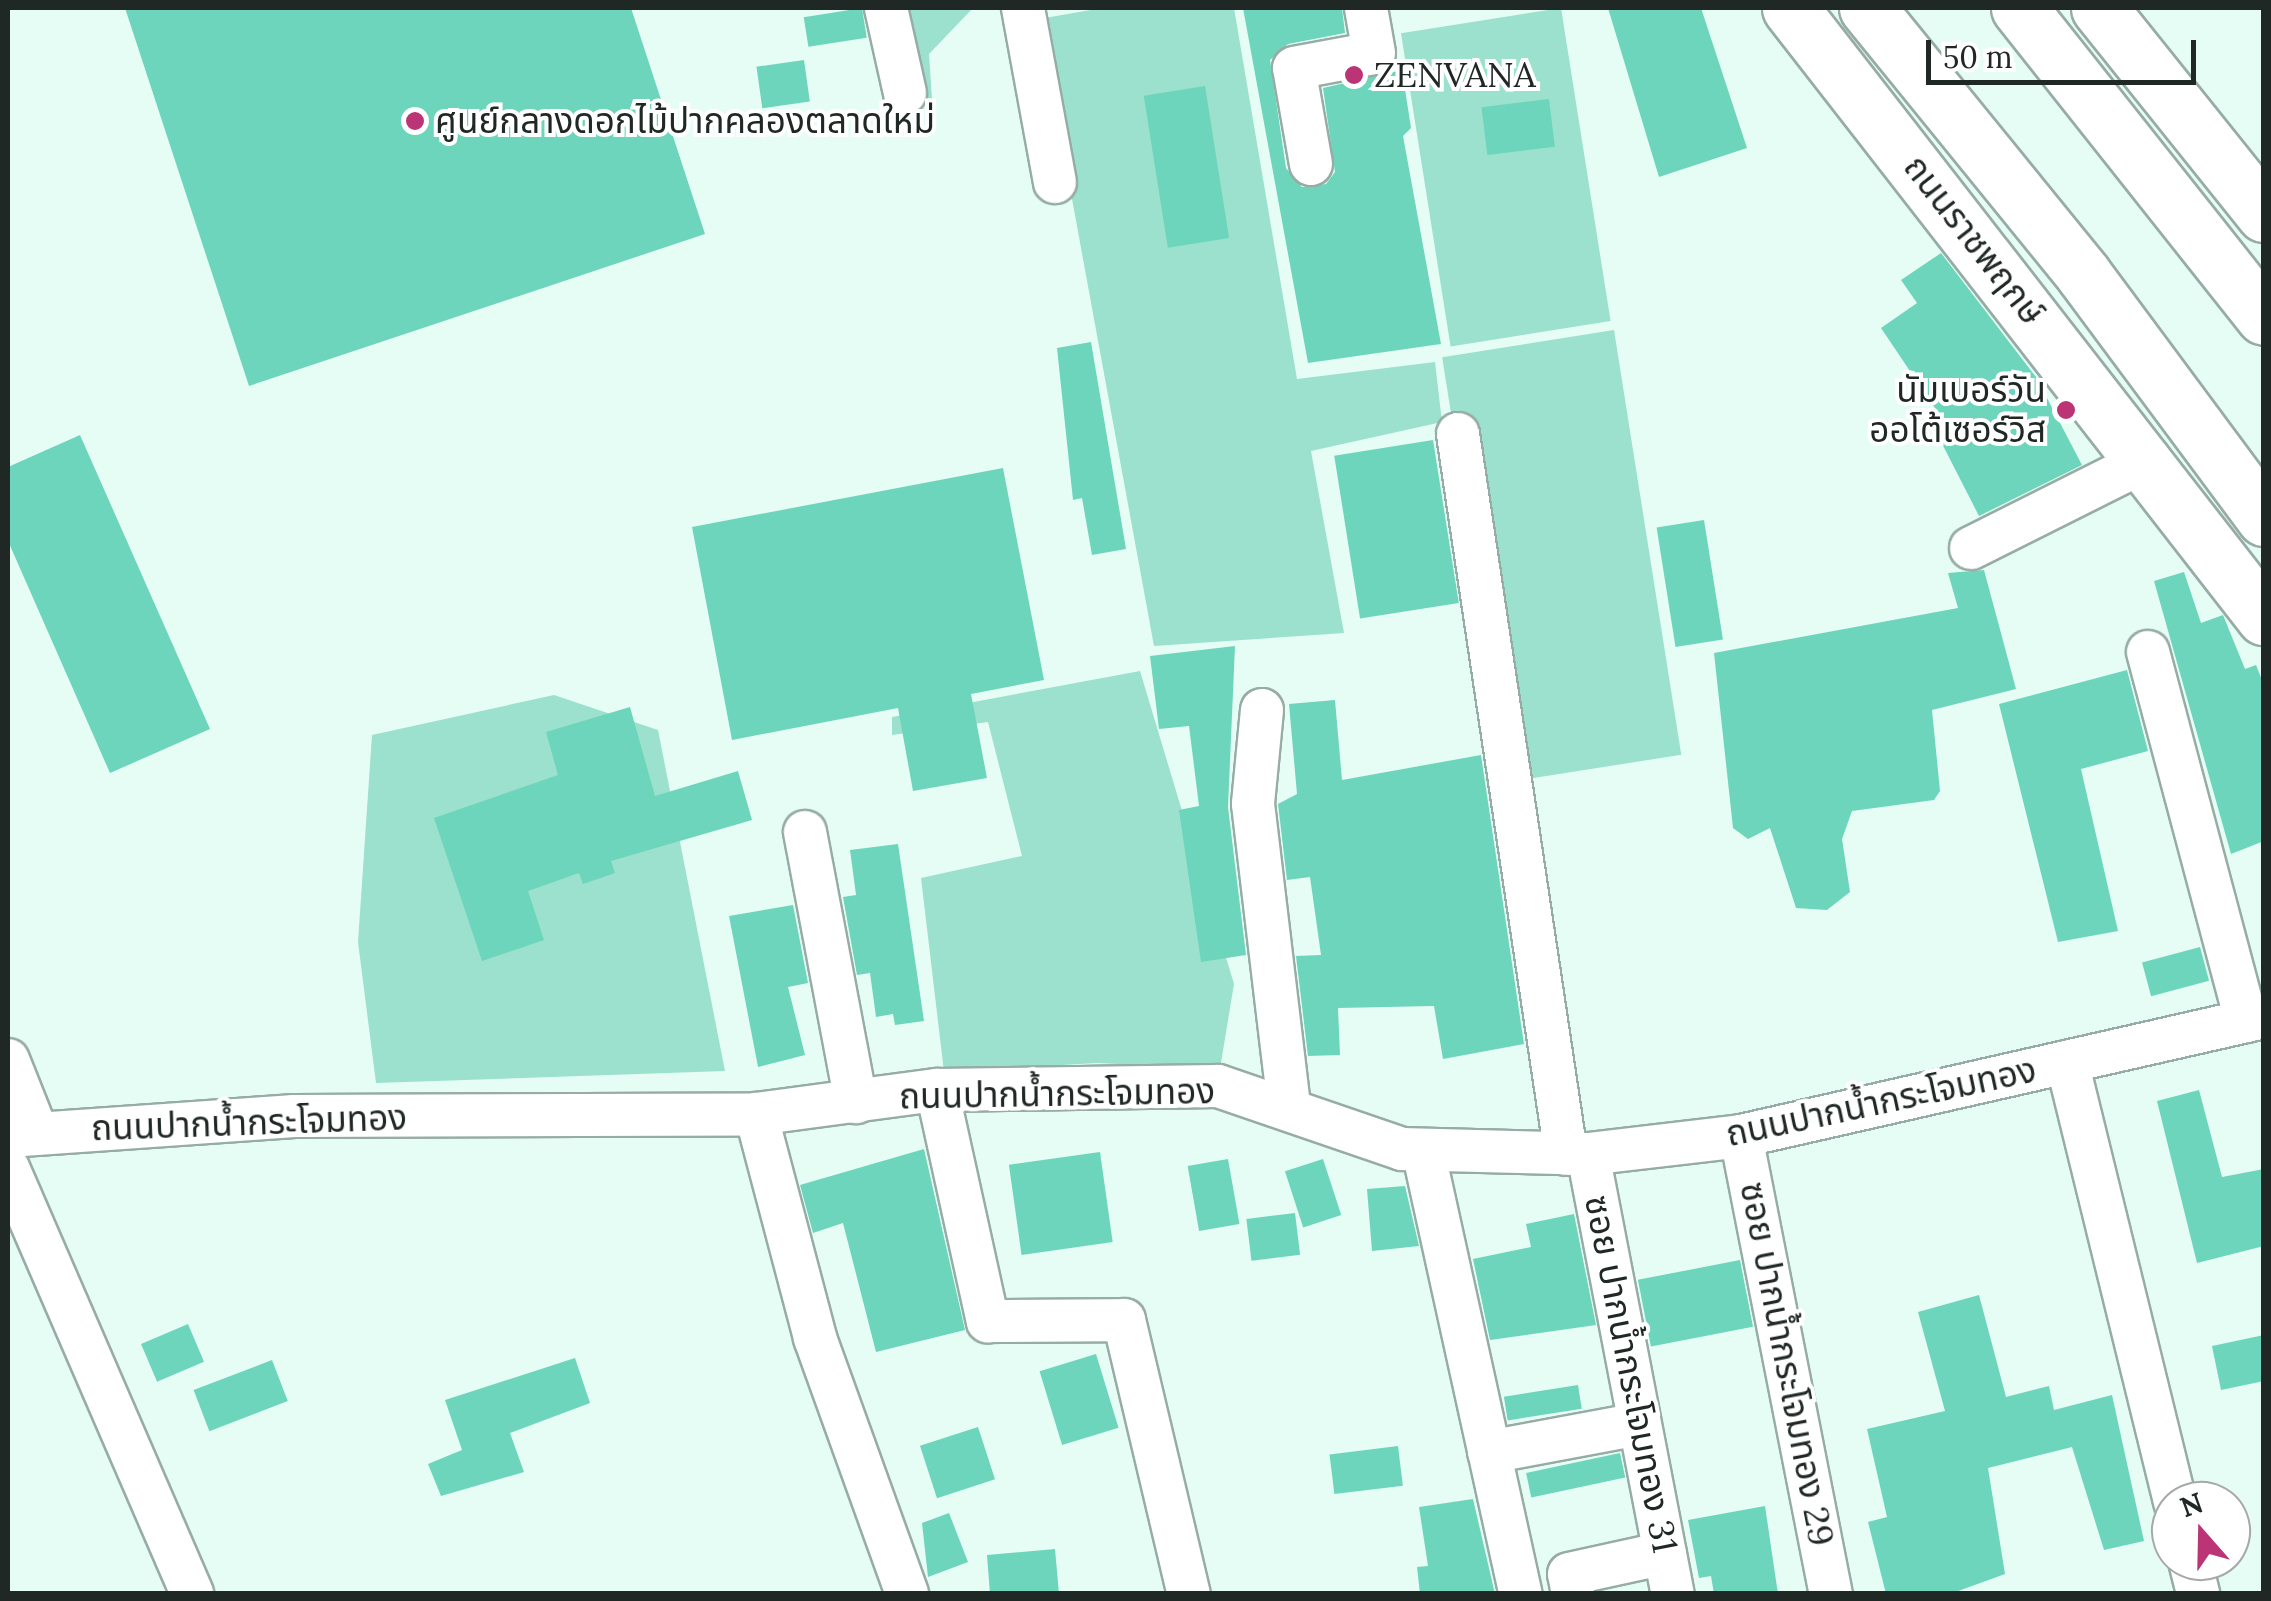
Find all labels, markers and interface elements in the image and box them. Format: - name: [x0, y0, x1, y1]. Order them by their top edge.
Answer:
- scale bar: [1931, 20, 2201, 82]
- text: 50 m: [1943, 38, 2013, 76]
- place label: ZENVANA: [1374, 54, 1536, 96]
- marker: ZENVANA: [1343, 64, 1365, 86]
- place label: ศูนย์กลางดอกไม้ปากคลองตลาดใหม่: [435, 100, 935, 142]
- marker: ศูนย์กลางดอกไม้ปากคลองตลาดใหม่: [404, 110, 426, 132]
- street label: ถนนราชพฤกษ์: [1895, 147, 2053, 333]
- place label: นัมเบอร์วัน ออโต้เซอร์วิส: [1869, 369, 2046, 451]
- marker: นัมเบอร์วัน ออโต้เซอร์วิส: [2055, 399, 2077, 421]
- street label: ถนนปากน้ำกระโจมทอง: [1722, 1049, 2040, 1155]
- street label: ถนนปากน้ำกระโจมทอง: [899, 1070, 1215, 1118]
- street label: ถนนปากน้ำกระโจมทอง: [90, 1096, 408, 1150]
- street label: ซอย ปากน้ำกระโจมทอง 29: [1731, 1178, 1843, 1550]
- street label: ซอย ปากน้ำกระโจมทอง 31: [1576, 1192, 1686, 1556]
- north arrow: [2151, 1481, 2251, 1581]
- text: N: [2175, 1484, 2208, 1525]

